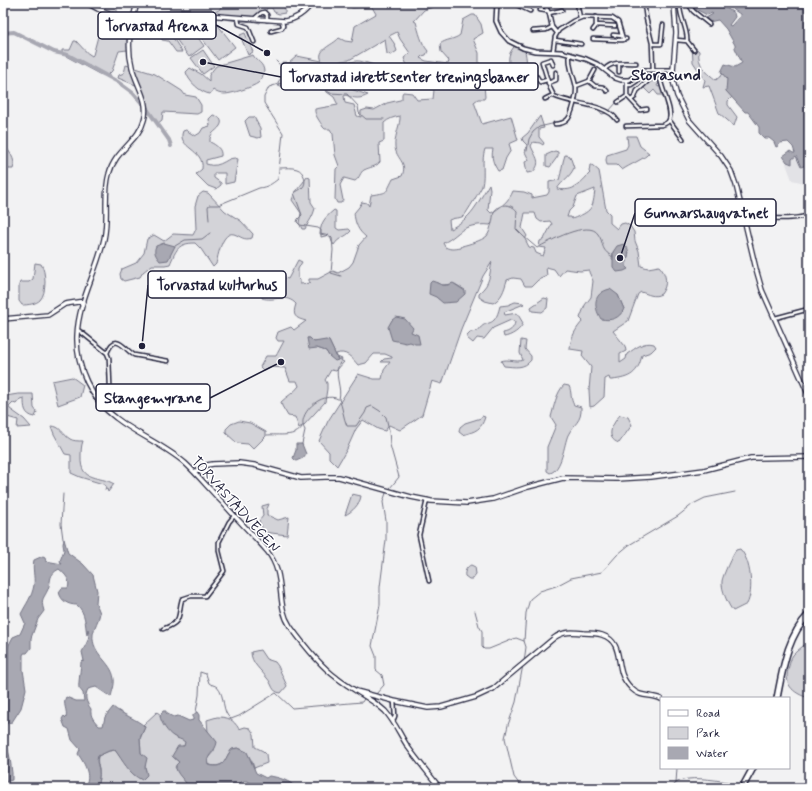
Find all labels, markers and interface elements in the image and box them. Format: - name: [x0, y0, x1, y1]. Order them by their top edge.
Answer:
- callout: Torvastad Arena: [98, 12, 216, 39]
- text: Torvastad Arena: [105, 17, 209, 37]
- callout: Torvastad idrettsenter treningsbaner: [281, 63, 538, 90]
- district label: Storasund: [631, 65, 701, 86]
- text: Torvastad idrettsenter treningsbaner: [288, 68, 530, 90]
- callout: Gunnarshaugvatnet: [635, 199, 776, 226]
- text: Gunnarshaugvatnet: [644, 204, 769, 225]
- callout: Torvastad kulturhus: [148, 271, 286, 298]
- text: Torvastad kulturhus: [157, 276, 277, 296]
- callout: Stangemyrane: [96, 384, 210, 411]
- text: Stangemyrane: [104, 389, 203, 410]
- street label: TORVASTADVEGEN: [187, 453, 283, 557]
- legend: [660, 697, 790, 769]
- text: Road: [696, 706, 720, 722]
- text: Park: [696, 726, 720, 742]
- text: Water: [696, 746, 728, 762]

